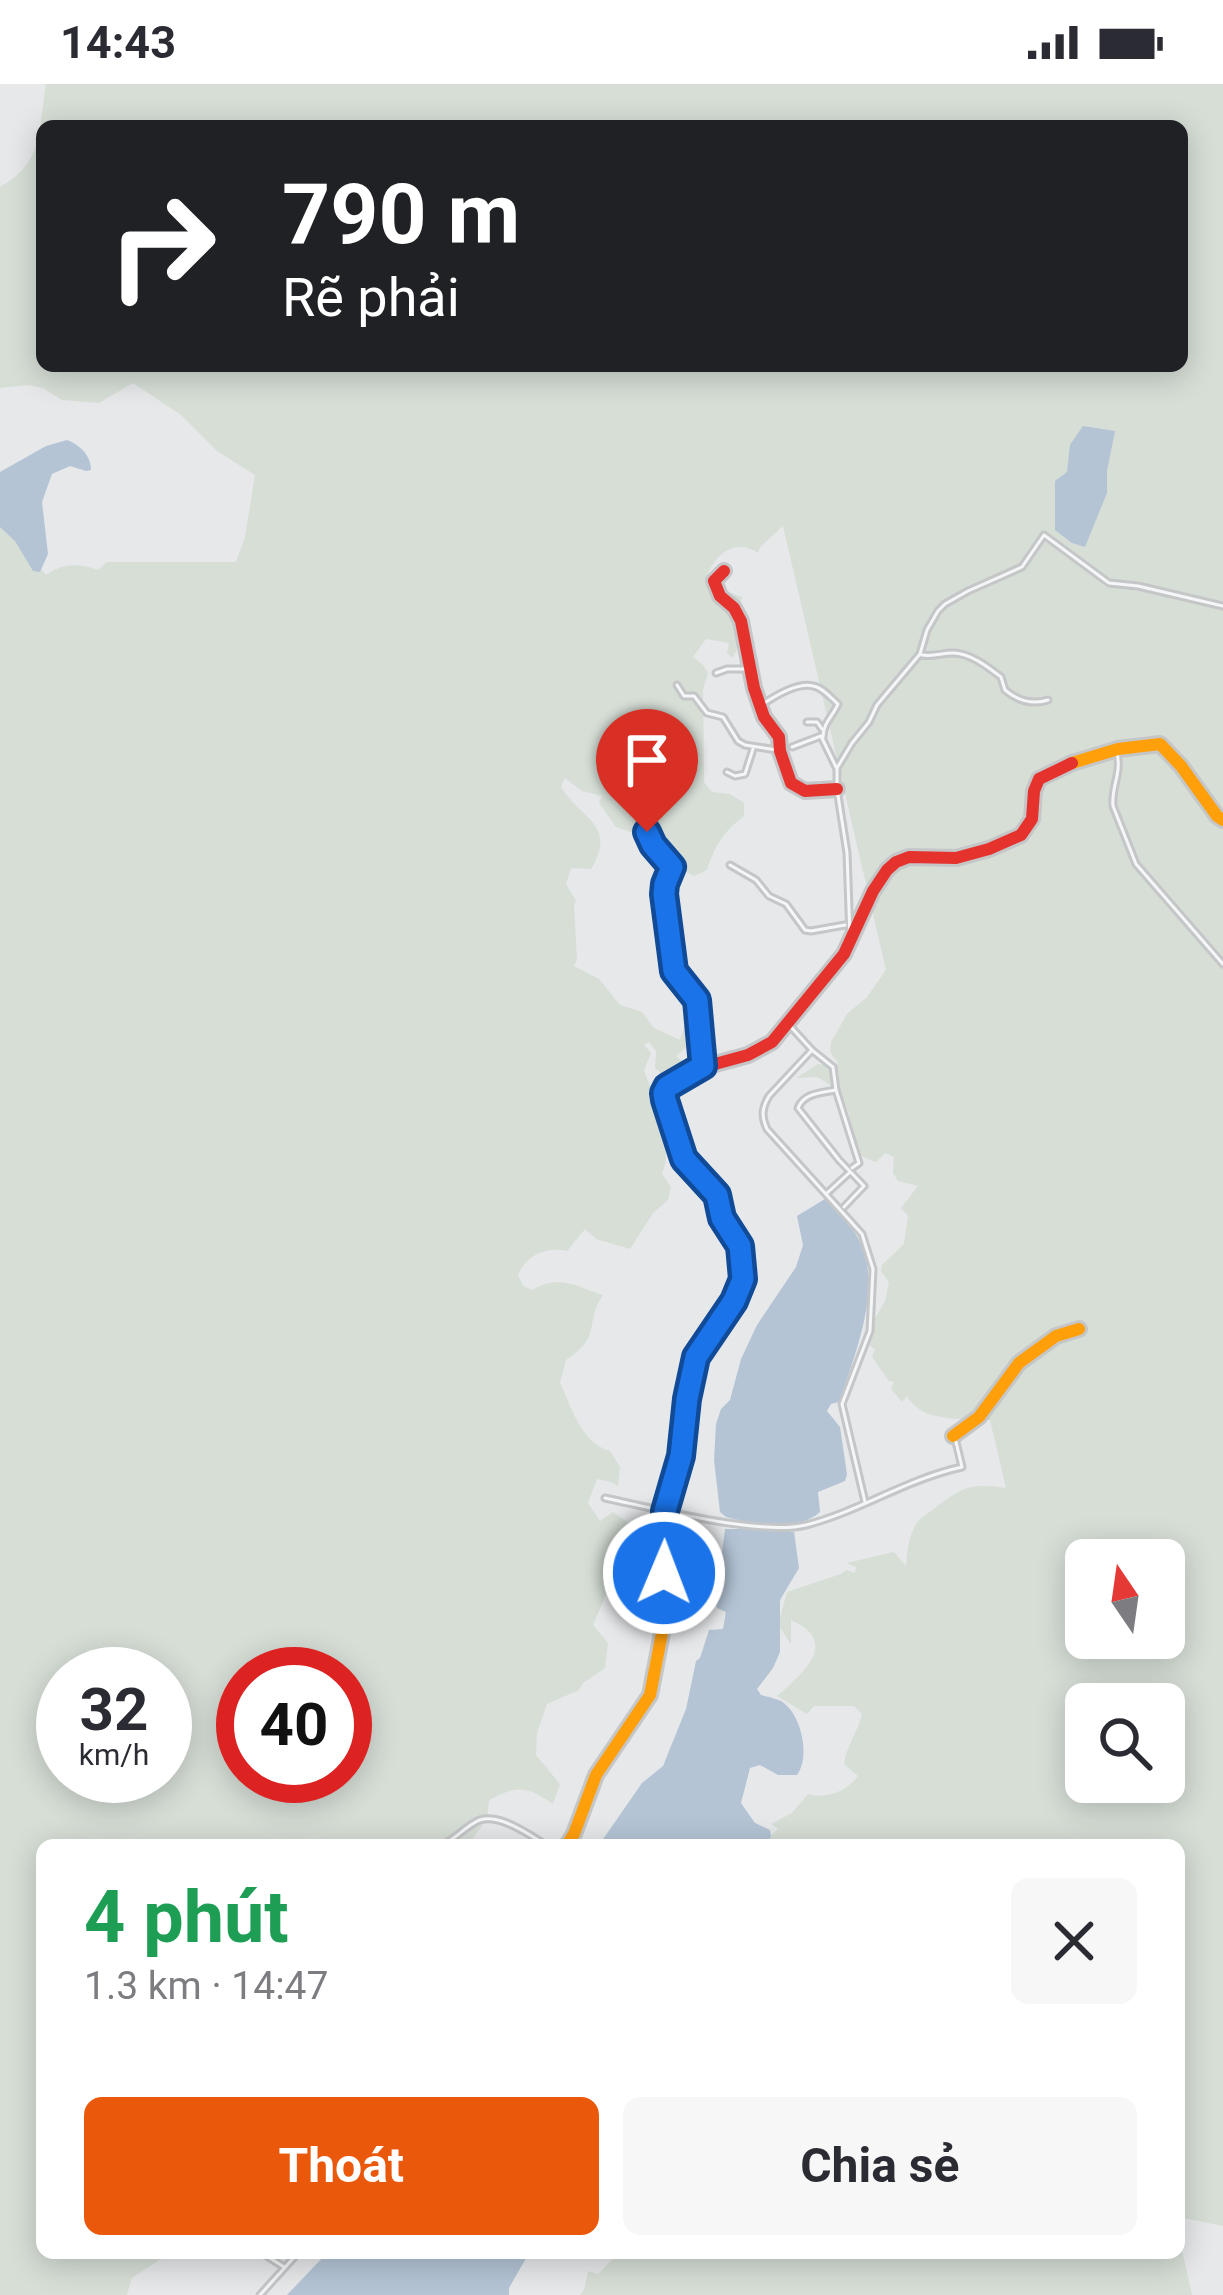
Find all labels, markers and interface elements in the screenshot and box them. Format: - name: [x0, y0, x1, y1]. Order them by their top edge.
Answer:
- text: 14:43: [60, 16, 176, 69]
- text: 790 m: [282, 165, 520, 264]
- icon: right: [84, 168, 240, 324]
- text: Rẽ phải: [282, 266, 460, 329]
- pin: [596, 709, 698, 832]
- icon: arrive: [614, 727, 680, 793]
- position arrow: [601, 1510, 727, 1636]
- north arrow: [1065, 1539, 1185, 1659]
- map controls: [1065, 1539, 1185, 1803]
- speed limit sign: 40: [216, 1647, 372, 1803]
- text: 32: [80, 1674, 148, 1745]
- button: search: [1065, 1683, 1185, 1803]
- text: km/h: [79, 1737, 149, 1772]
- text: 4 phút: [84, 1875, 289, 1960]
- button: close: [1011, 1878, 1137, 2004]
- text: 1.3 km · 14:47: [84, 1963, 328, 2009]
- button: Thoát: [84, 2097, 599, 2235]
- button: Chia sẻ: [623, 2097, 1137, 2235]

